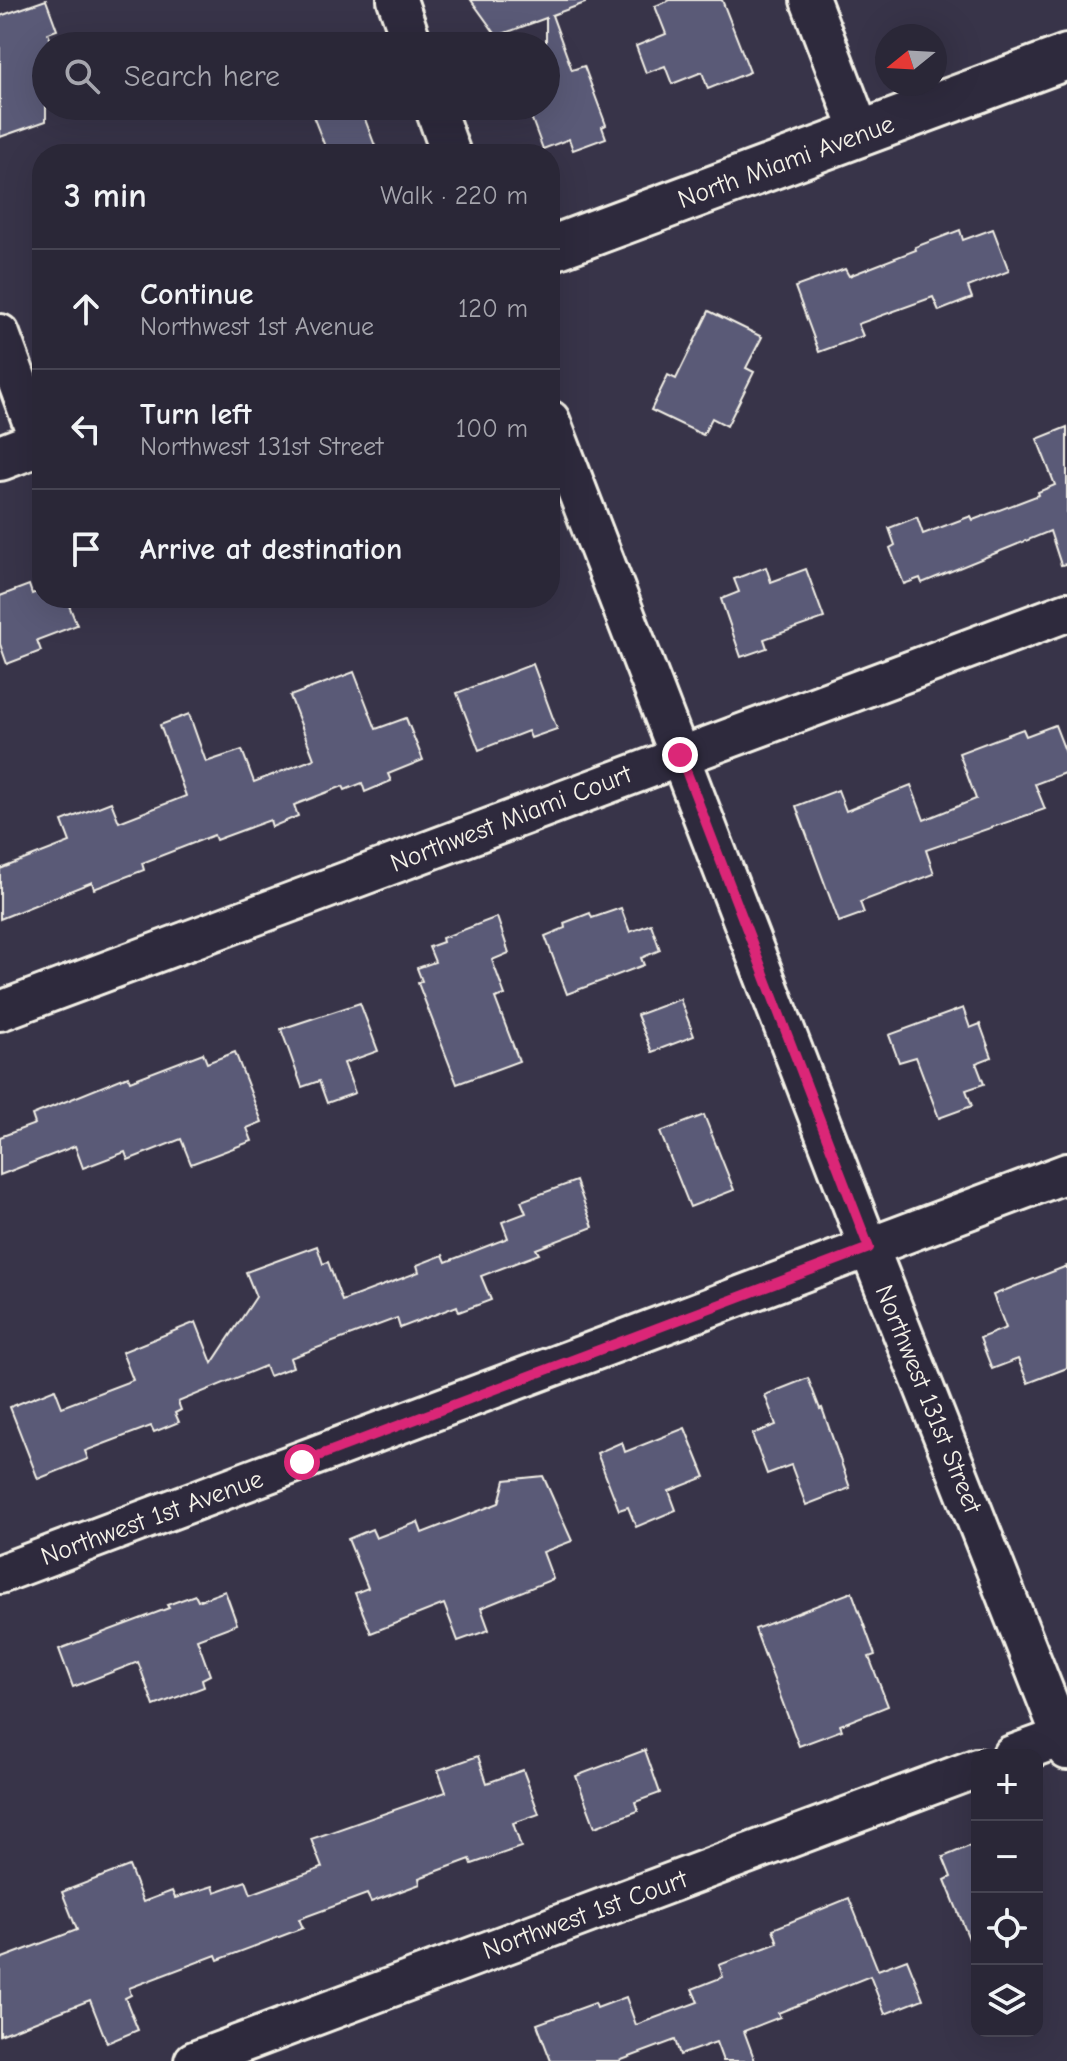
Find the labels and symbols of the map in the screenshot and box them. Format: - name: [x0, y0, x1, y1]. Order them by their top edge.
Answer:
- north arrow: [875, 24, 947, 96]
- street label: North Miami Avenue: [674, 109, 898, 215]
- route end: [662, 737, 698, 773]
- street label: Northwest Miami Court: [386, 759, 637, 879]
- street label: Northwest 131st Street: [869, 1281, 988, 1519]
- route start: [284, 1444, 320, 1480]
- street label: Northwest 1st Avenue: [37, 1464, 267, 1572]
- street label: Northwest 1st Court: [479, 1864, 693, 1966]

